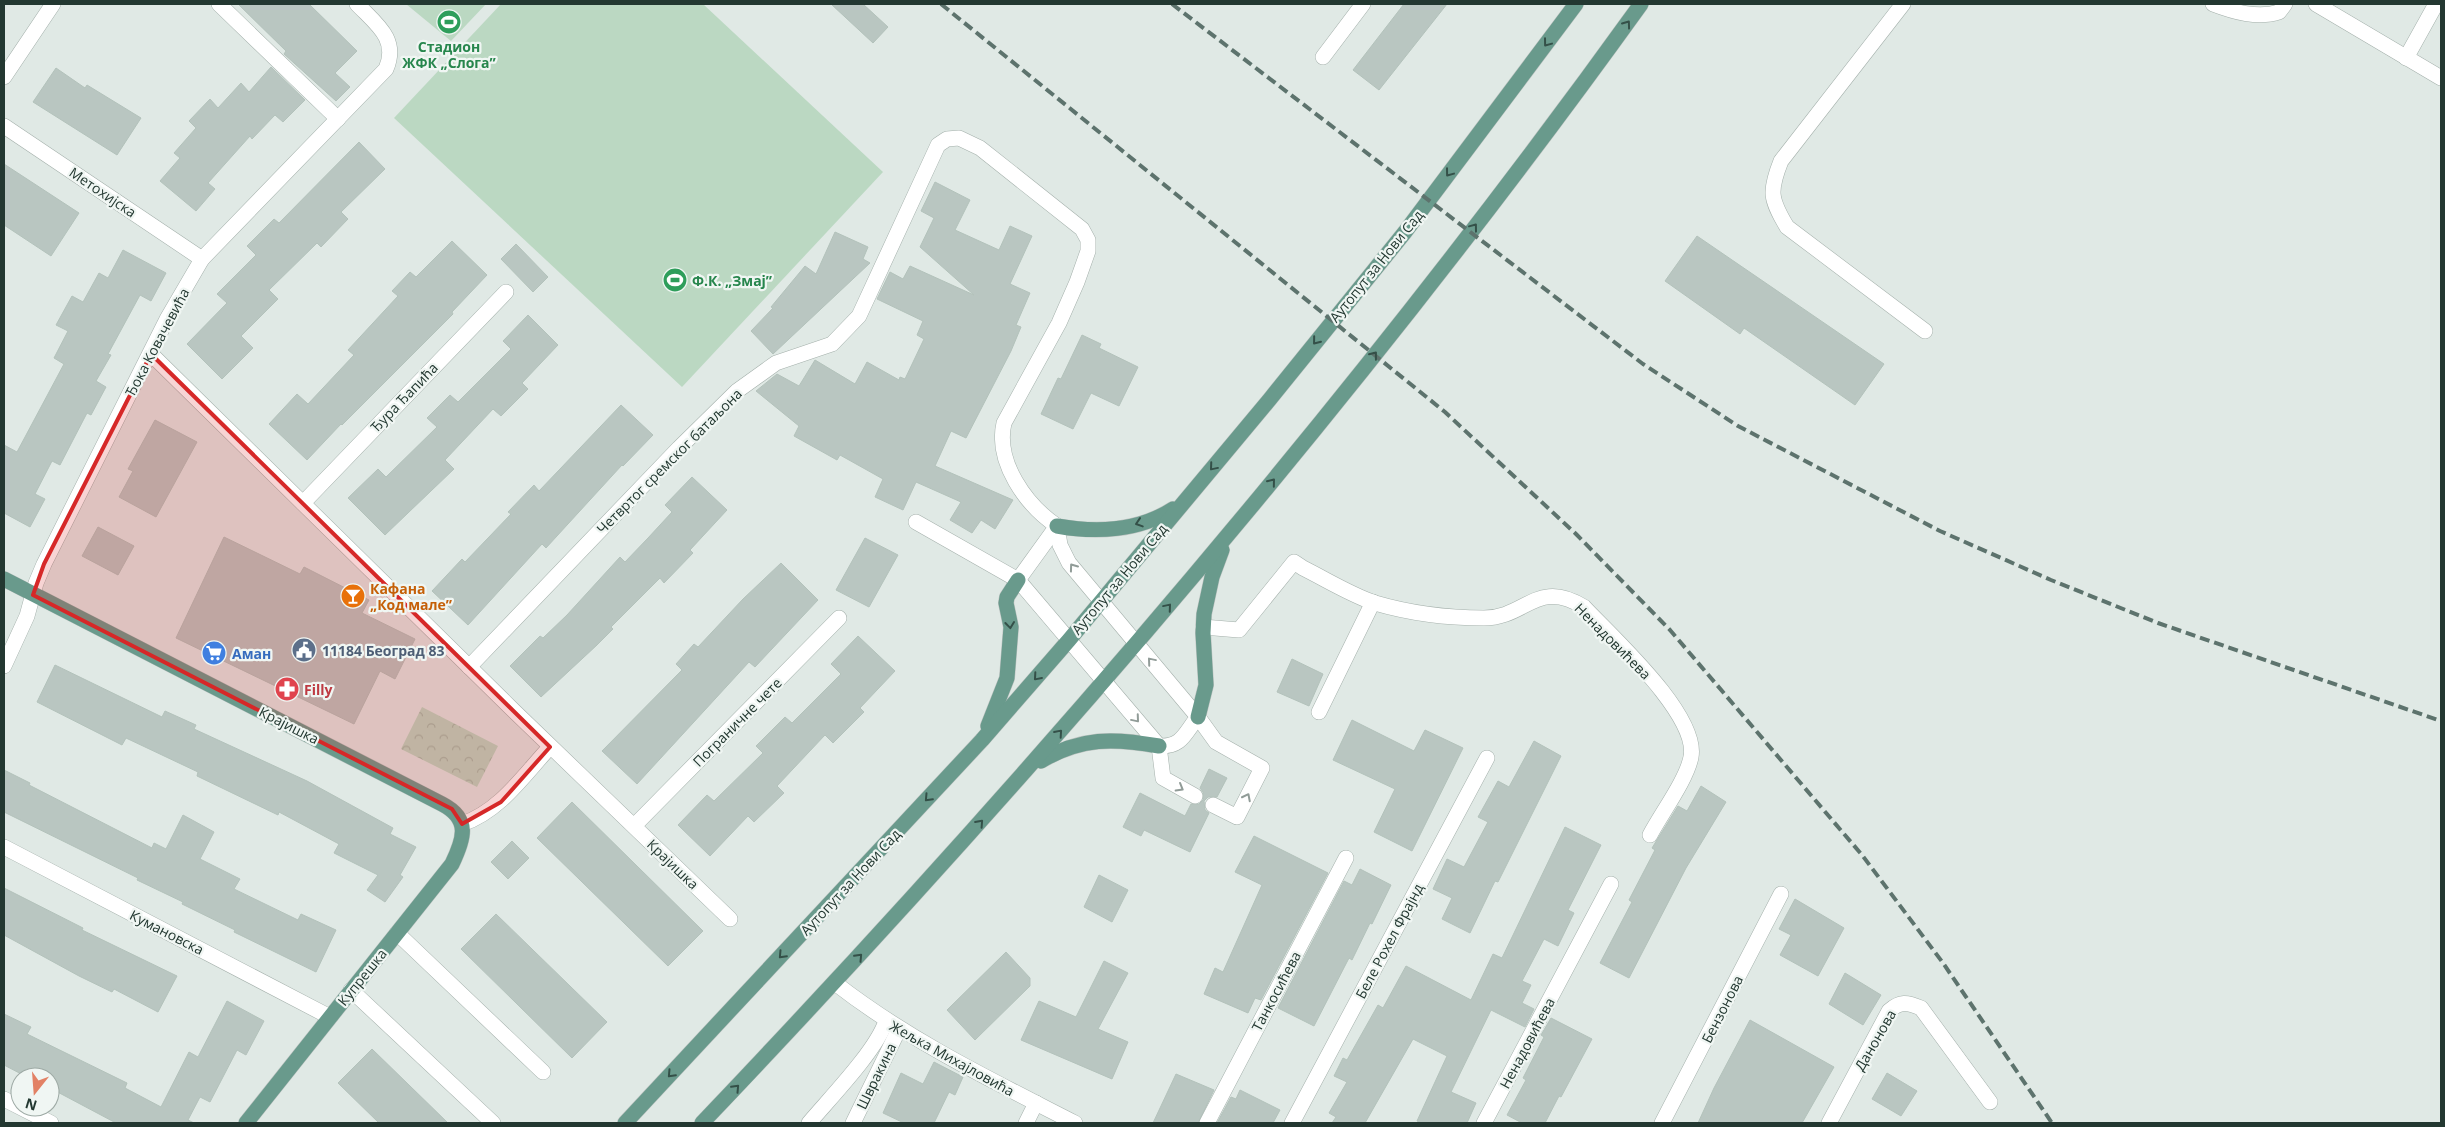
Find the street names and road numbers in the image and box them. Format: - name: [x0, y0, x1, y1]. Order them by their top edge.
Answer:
- street label: Метохијска: [66, 163, 140, 221]
- street label: Аутопут за Нови Сад: [1325, 206, 1427, 326]
- street label: Ђока Ковачевића: [120, 285, 194, 399]
- street label: Ђура Ђапића: [366, 358, 442, 436]
- street label: Четвртог сремског батаљона: [592, 384, 746, 538]
- street label: Аутопут за Нови Сад: [1067, 520, 1171, 638]
- street label: Ненадовићева: [1571, 599, 1655, 683]
- street label: Пограничне чете: [688, 673, 786, 771]
- street label: Крајишка: [256, 702, 322, 748]
- street label: Аутопут за Нови Сад: [796, 825, 904, 939]
- street label: Крајишка: [643, 835, 703, 893]
- street label: Беле Рохел Фрајнд: [1351, 880, 1427, 1002]
- street label: Кумановска: [127, 905, 207, 959]
- street label: Купрешка: [333, 945, 391, 1009]
- street label: Танкосићева: [1247, 948, 1305, 1034]
- street label: Бензонова: [1697, 972, 1747, 1046]
- street label: Ненадовићева: [1495, 994, 1559, 1092]
- street label: Данонова: [1850, 1006, 1900, 1074]
- street label: Жељка Михајловића: [886, 1016, 1018, 1100]
- street label: Швракина: [852, 1040, 900, 1112]

